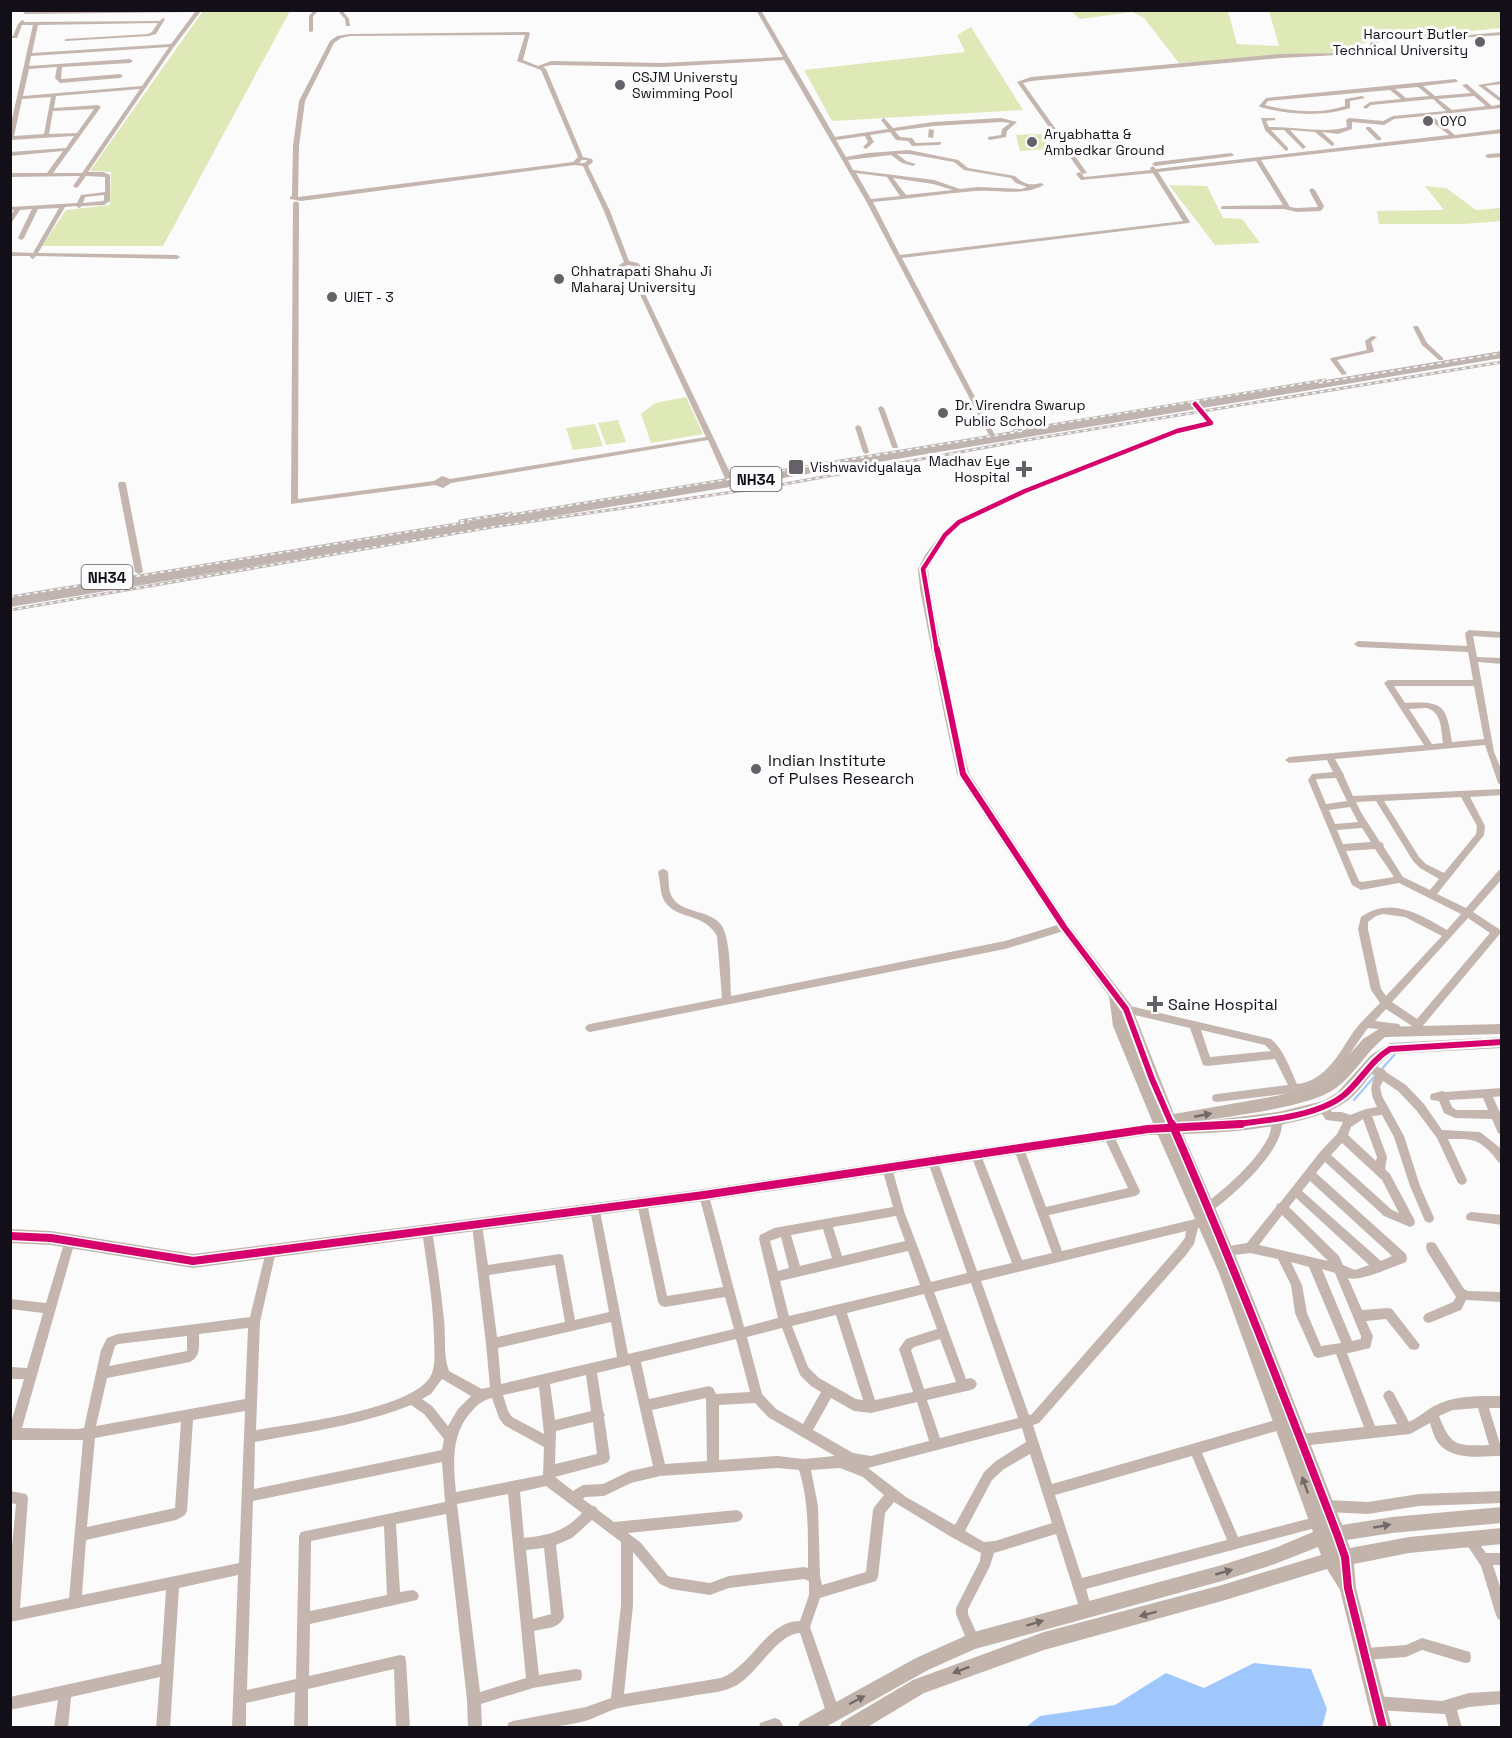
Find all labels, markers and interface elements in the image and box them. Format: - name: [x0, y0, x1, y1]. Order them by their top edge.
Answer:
- place label: Harcourt Butler Technical University: [1333, 25, 1468, 59]
- marker: Harcourt Butler Technical University: [1473, 35, 1487, 49]
- place label: CSJM Universty Swimming Pool: [632, 68, 738, 102]
- marker: CSJM Universty Swimming Pool: [613, 78, 627, 92]
- place label: OYO: [1440, 112, 1467, 130]
- marker: OYO: [1421, 114, 1435, 128]
- place label: Aryabhatta & Ambedkar Ground: [1044, 125, 1165, 159]
- marker: Aryabhatta & Ambedkar Ground: [1025, 135, 1039, 149]
- place label: Chhatrapati Shahu Ji Maharaj University: [571, 262, 712, 296]
- marker: Chhatrapati Shahu Ji Maharaj University: [552, 272, 566, 286]
- place label: UIET - 3: [344, 288, 394, 306]
- marker: UIET - 3: [325, 290, 339, 304]
- place label: Dr. Virendra Swarup Public School: [955, 396, 1085, 430]
- marker: Dr. Virendra Swarup Public School: [936, 406, 950, 420]
- place label: Madhav Eye Hospital: [929, 452, 1010, 486]
- marker: Vishwavidyalaya: [787, 458, 805, 476]
- place label: Vishwavidyalaya: [810, 458, 921, 476]
- marker: Madhav Eye Hospital: [1015, 460, 1033, 478]
- road number: NH34: [730, 467, 782, 491]
- road number: NH34: [82, 565, 132, 589]
- place label: Indian Institute of Pulses Research: [768, 750, 914, 789]
- marker: Indian Institute of Pulses Research: [749, 762, 763, 776]
- place label: Saine Hospital: [1168, 994, 1278, 1015]
- marker: Saine Hospital: [1146, 995, 1164, 1013]
- one-way arrow: [1194, 1110, 1213, 1119]
- one-way arrow: [1300, 1476, 1309, 1494]
- one-way arrow: [1373, 1522, 1392, 1531]
- one-way arrow: [1215, 1567, 1233, 1576]
- one-way arrow: [1139, 1610, 1157, 1619]
- one-way arrow: [1026, 1618, 1044, 1627]
- one-way arrow: [952, 1666, 970, 1675]
- one-way arrow: [849, 1695, 866, 1705]

